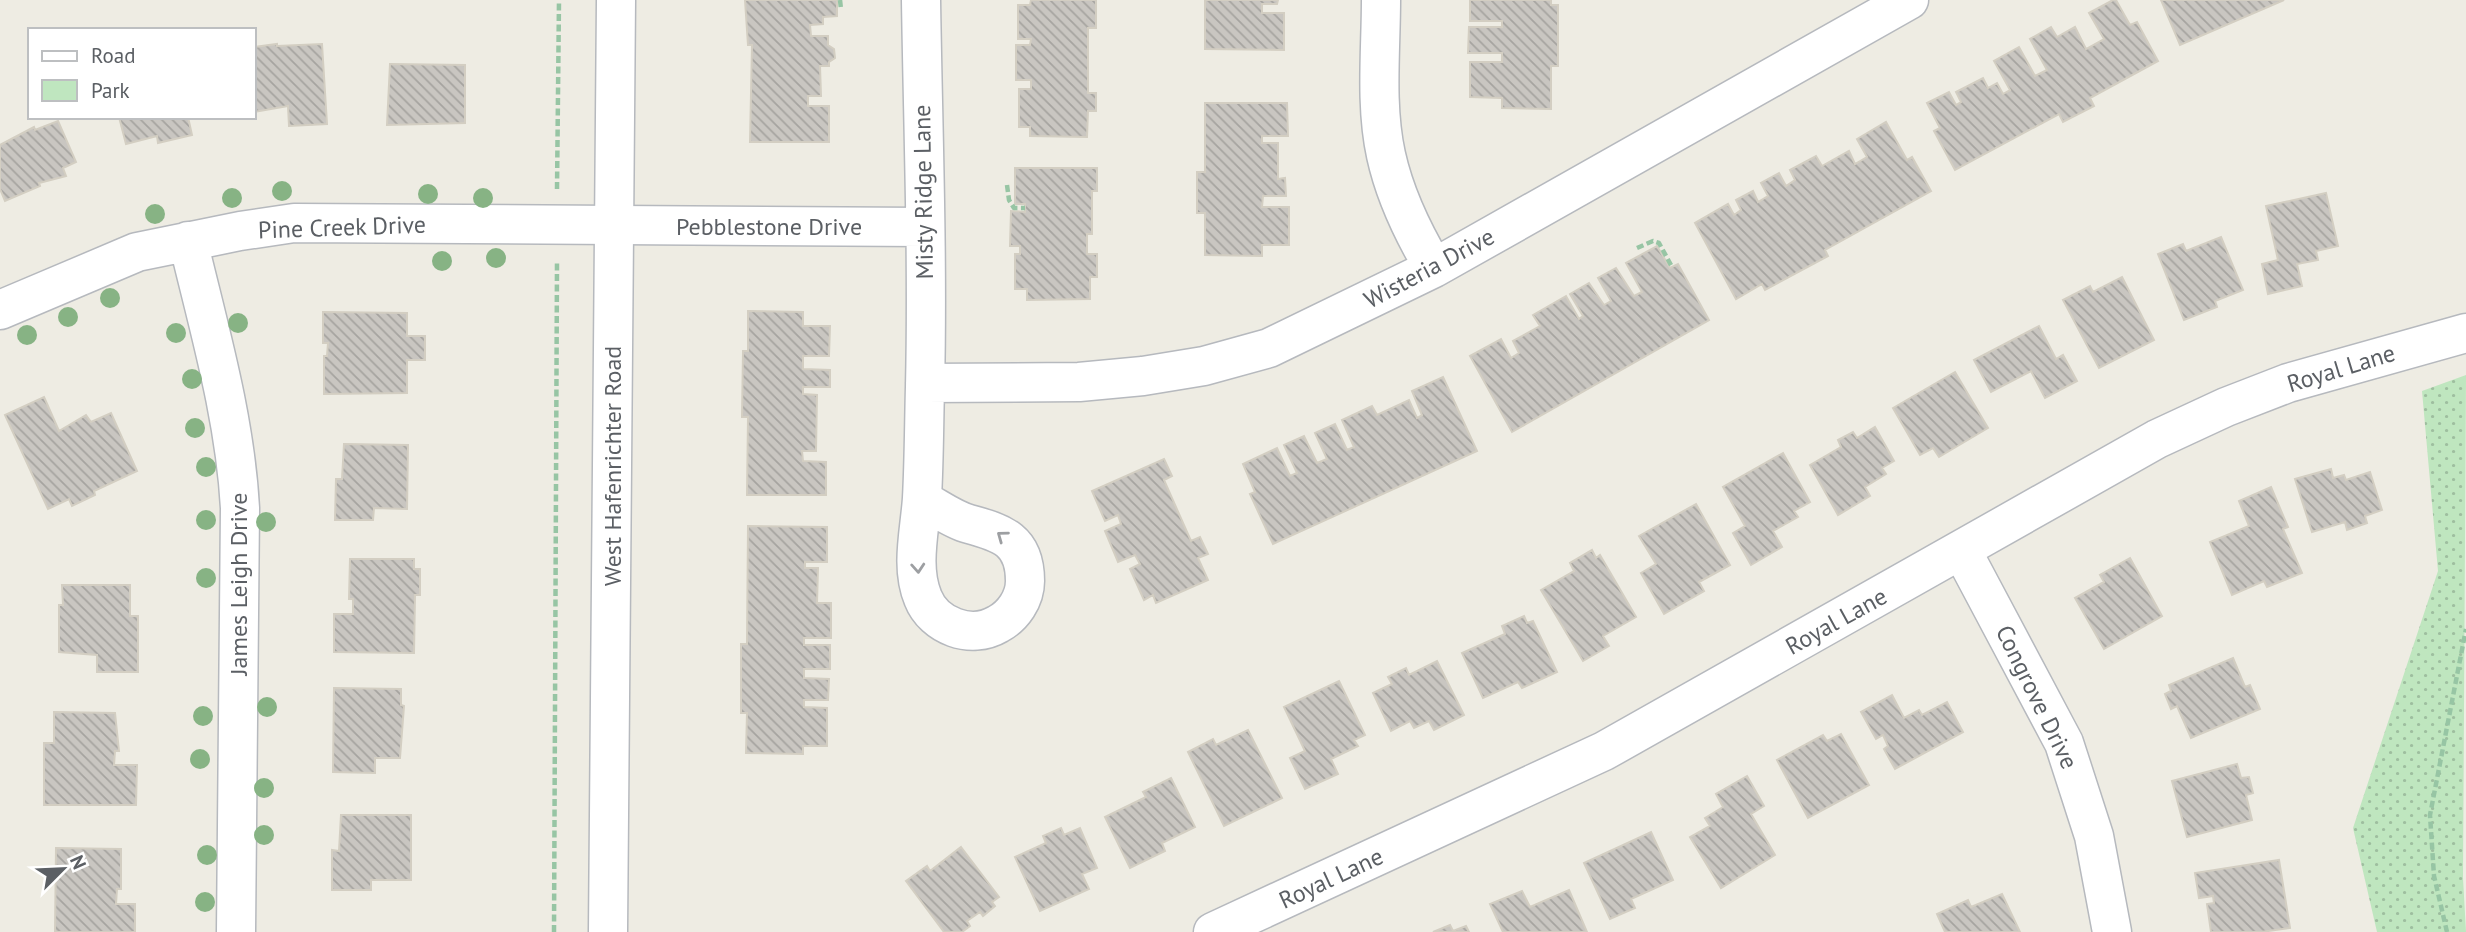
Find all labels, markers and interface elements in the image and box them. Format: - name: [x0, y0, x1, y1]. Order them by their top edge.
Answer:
- legend: [28, 28, 256, 119]
- text: Road: [91, 42, 135, 69]
- text: Park: [91, 77, 130, 104]
- street label: Misty Ridge Lane: [906, 104, 940, 280]
- street label: Pine Creek Drive: [257, 209, 427, 245]
- street label: Pebblestone Drive: [676, 211, 862, 242]
- street label: Wisteria Drive: [1359, 221, 1499, 315]
- street label: Royal Lane: [2283, 337, 2399, 399]
- street label: West Hafenrichter Road: [597, 346, 628, 586]
- street label: James Leigh Drive: [223, 493, 254, 676]
- one-way arrow: [998, 532, 1010, 544]
- one-way arrow: [910, 563, 925, 574]
- street label: Royal Lane: [1780, 580, 1892, 662]
- street label: Congrove Drive: [1989, 620, 2085, 774]
- north arrow: [28, 834, 98, 904]
- street label: Royal Lane: [1274, 840, 1388, 916]
- text: N: [65, 852, 92, 873]

